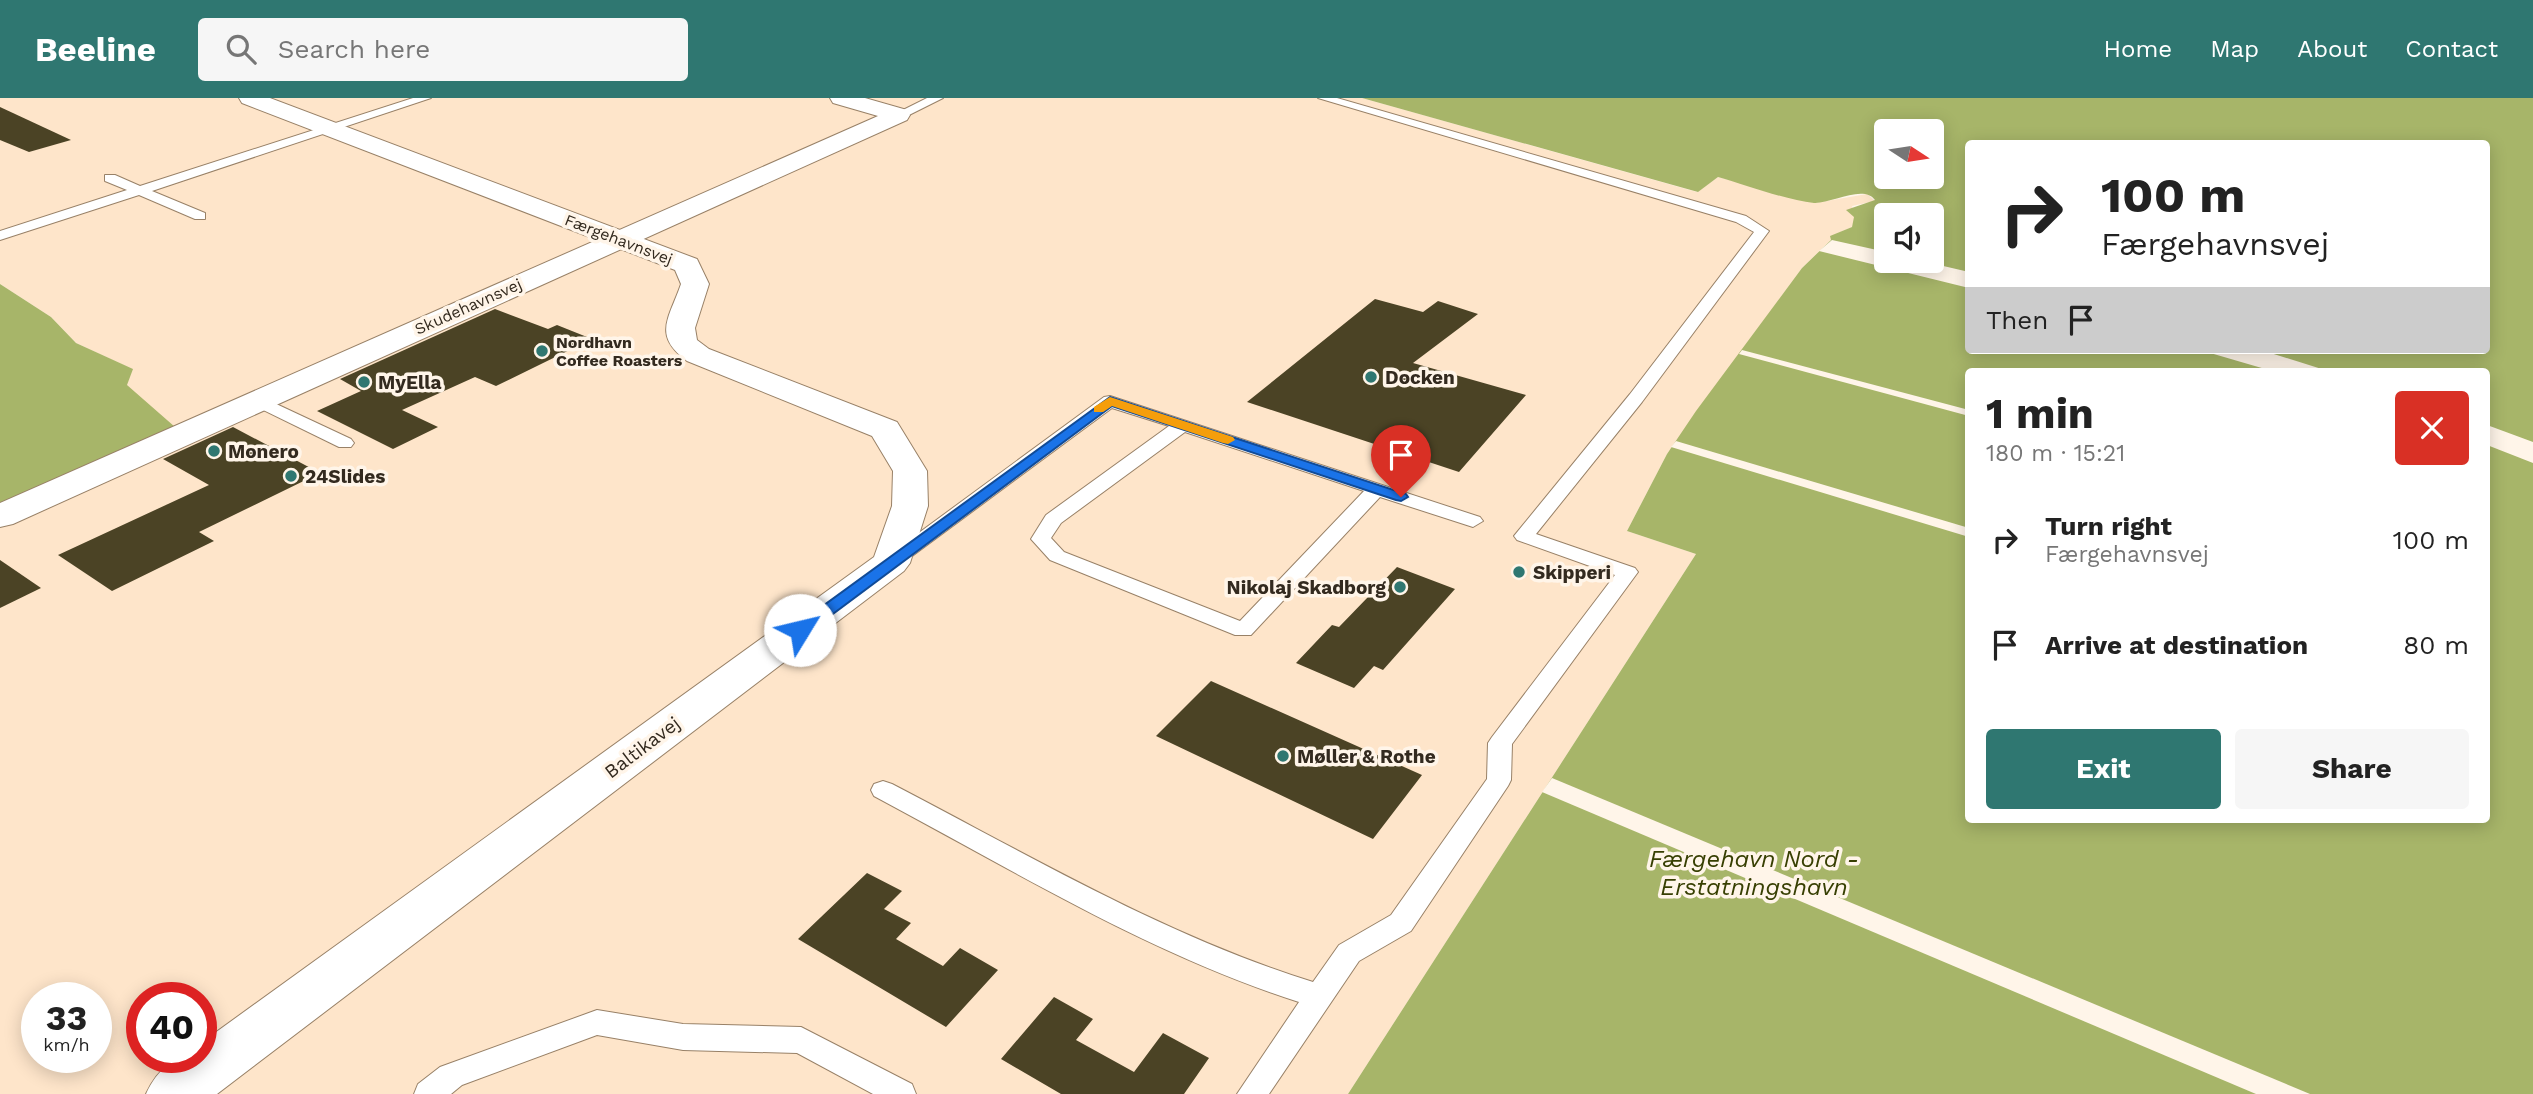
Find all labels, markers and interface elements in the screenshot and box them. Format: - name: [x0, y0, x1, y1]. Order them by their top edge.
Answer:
- search box: [198, 18, 688, 81]
- text: Beeline: [35, 30, 156, 69]
- icon: search: [222, 30, 260, 68]
- text: Search here: [278, 34, 430, 64]
- text: Home: [2104, 35, 2172, 63]
- text: Map: [2210, 35, 2259, 63]
- text: About: [2297, 35, 2367, 63]
- text: Contact: [2405, 35, 2498, 63]
- north arrow: [1874, 119, 1944, 189]
- map controls: [1874, 119, 1944, 273]
- text: 100 m: [2101, 166, 2245, 224]
- icon: right: [1986, 168, 2077, 259]
- button: sound: [1874, 203, 1944, 273]
- street label: Færgehavnsvej: [562, 210, 675, 269]
- text: Færgehavnsvej: [2101, 225, 2329, 263]
- street label: Skudehavnsvej: [412, 274, 525, 339]
- icon: arrive: [2062, 301, 2100, 339]
- text: Then: [1986, 305, 2048, 335]
- place label: Nordhavn Coffee Roasters: [556, 333, 683, 370]
- marker: Nordhavn Coffee Roasters: [534, 343, 550, 359]
- place label: Docken: [1385, 366, 1455, 389]
- marker: Docken: [1363, 369, 1379, 385]
- place label: MyElla: [378, 371, 442, 394]
- marker: MyElla: [356, 374, 372, 390]
- text: 1 min: [1986, 389, 2094, 438]
- button: close: [2395, 391, 2469, 465]
- pin: [1371, 425, 1431, 497]
- icon: arrive: [1382, 436, 1420, 474]
- place label: Monero: [228, 440, 299, 463]
- text: 180 m · 15:21: [1986, 440, 2125, 467]
- marker: Monero: [206, 443, 222, 459]
- place label: 24Slides: [305, 465, 385, 488]
- marker: 24Slides: [283, 468, 299, 484]
- text: Turn right: [2045, 511, 2172, 541]
- icon: right: [1986, 521, 2024, 559]
- text: 100 m: [2393, 525, 2469, 555]
- text: Færgehavnsvej: [2045, 541, 2209, 568]
- place label: Skipperi: [1533, 561, 1611, 584]
- marker: Skipperi: [1511, 564, 1527, 580]
- place label: Nikolaj Skadborg: [1227, 576, 1386, 599]
- marker: Nikolaj Skadborg: [1392, 579, 1408, 595]
- position arrow: [763, 593, 837, 667]
- icon: arrive: [1986, 626, 2024, 664]
- text: Arrive at destination: [2045, 630, 2308, 660]
- text: 80 m: [2403, 630, 2469, 660]
- street label: Baltikavej: [600, 712, 685, 783]
- button: Exit: [1986, 729, 2221, 809]
- button: Share: [2235, 729, 2469, 809]
- place label: Møller & Rothe: [1297, 745, 1436, 768]
- marker: Møller & Rothe: [1275, 748, 1291, 764]
- water label: Færgehavn Nord - Erstatningshavn: [1649, 845, 1859, 901]
- speed limit sign: 40: [126, 982, 217, 1073]
- text: 33: [46, 997, 87, 1039]
- text: km/h: [43, 1034, 90, 1055]

